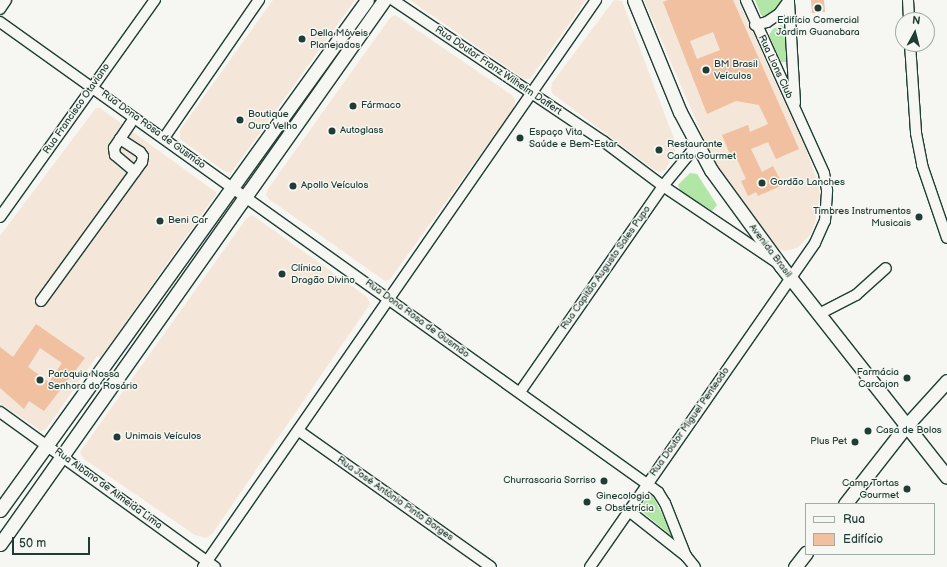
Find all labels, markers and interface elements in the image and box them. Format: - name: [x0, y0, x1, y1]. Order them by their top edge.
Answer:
- marker: Edifício Comercial Jardim Guanabara: [813, 3, 823, 13]
- north arrow: [895, 12, 935, 52]
- place label: Edifício Comercial Jardim Guanabara: [776, 14, 860, 38]
- text: N: [911, 14, 921, 28]
- street label: Rua Doutor Franz Wilhelm Daffert: [432, 24, 564, 118]
- place label: Della Móveis Planejados: [310, 27, 368, 50]
- street label: Rua Lions Club: [755, 33, 795, 101]
- marker: Della Móveis Planejados: [297, 34, 307, 44]
- place label: BM Brasil Veículos: [714, 58, 758, 82]
- street label: Rua Francisco Otaviano: [41, 61, 113, 157]
- marker: BM Brasil Veículos: [701, 65, 711, 75]
- street label: Rua Dona Rosa de Gusmão: [98, 88, 208, 172]
- place label: Fármaco: [361, 100, 401, 112]
- marker: Fármaco: [348, 101, 358, 111]
- place label: Boutique Ouro Velho: [248, 108, 298, 132]
- marker: Boutique Ouro Velho: [235, 115, 245, 125]
- place label: Autoglass: [340, 125, 384, 137]
- marker: Autoglass: [327, 126, 337, 136]
- place label: Espaço Vita Saúde e Bem-Estar: [529, 126, 617, 150]
- marker: Espaço Vita Saúde e Bem-Estar: [514, 132, 526, 144]
- place label: Restaurante Canto Gourmet: [667, 138, 736, 162]
- marker: Restaurante Canto Gourmet: [654, 145, 664, 155]
- place label: Gordão Lanches: [770, 177, 845, 189]
- marker: Gordão Lanches: [757, 178, 767, 188]
- place label: Apollo Veículos: [301, 180, 369, 192]
- marker: Apollo Veículos: [288, 181, 298, 191]
- street label: Rua Capitão Augusto Sales Pupo: [558, 204, 654, 332]
- place label: Timbres Instrumentos Musicais: [813, 205, 911, 228]
- marker: Timbres Instrumentos Musicais: [914, 212, 924, 222]
- place label: Beni Car: [168, 215, 208, 227]
- marker: Beni Car: [155, 216, 165, 226]
- street label: Avenida Brasil: [746, 222, 794, 280]
- place label: Clínica Dragão Divino: [291, 262, 355, 286]
- marker: Clínica Dragão Divino: [276, 268, 288, 280]
- street label: Rua Dona Rosa de Gusmão: [362, 277, 472, 361]
- street label: Rua Doutor Miguel Penteado: [648, 365, 732, 479]
- place label: Farmácia Carcajon: [857, 366, 899, 390]
- place label: Paróquia Nossa Senhora do Rosário: [48, 368, 138, 392]
- marker: Farmácia Carcajon: [902, 373, 912, 383]
- marker: Paróquia Nossa Senhora do Rosário: [35, 375, 45, 385]
- place label: Casa de Bolos: [876, 425, 942, 437]
- marker: Casa de Bolos: [863, 426, 873, 436]
- place label: Unimais Veículos: [125, 431, 202, 443]
- marker: Unimais Veículos: [112, 432, 122, 442]
- place label: Plus Pet: [810, 436, 847, 448]
- marker: Plus Pet: [850, 437, 860, 447]
- street label: Rua Albano de Almeida Lima: [52, 446, 164, 532]
- street label: Rua José Antônio Pinto Borges: [334, 454, 456, 544]
- place label: Churrascaria Sorriso: [503, 475, 596, 487]
- marker: Churrascaria Sorriso: [599, 476, 609, 486]
- place label: Camp Tortas Gourmet: [842, 477, 899, 500]
- marker: Camp Tortas Gourmet: [902, 484, 912, 494]
- place label: Ginecologia e Obstetrícia: [596, 490, 654, 514]
- marker: Ginecologia e Obstetrícia: [581, 496, 593, 508]
- legend: [805, 503, 935, 555]
- text: Rua: [843, 512, 865, 527]
- scale bar: [14, 529, 92, 555]
- text: Edifício: [843, 532, 883, 547]
- text: 50 m: [19, 536, 46, 551]

